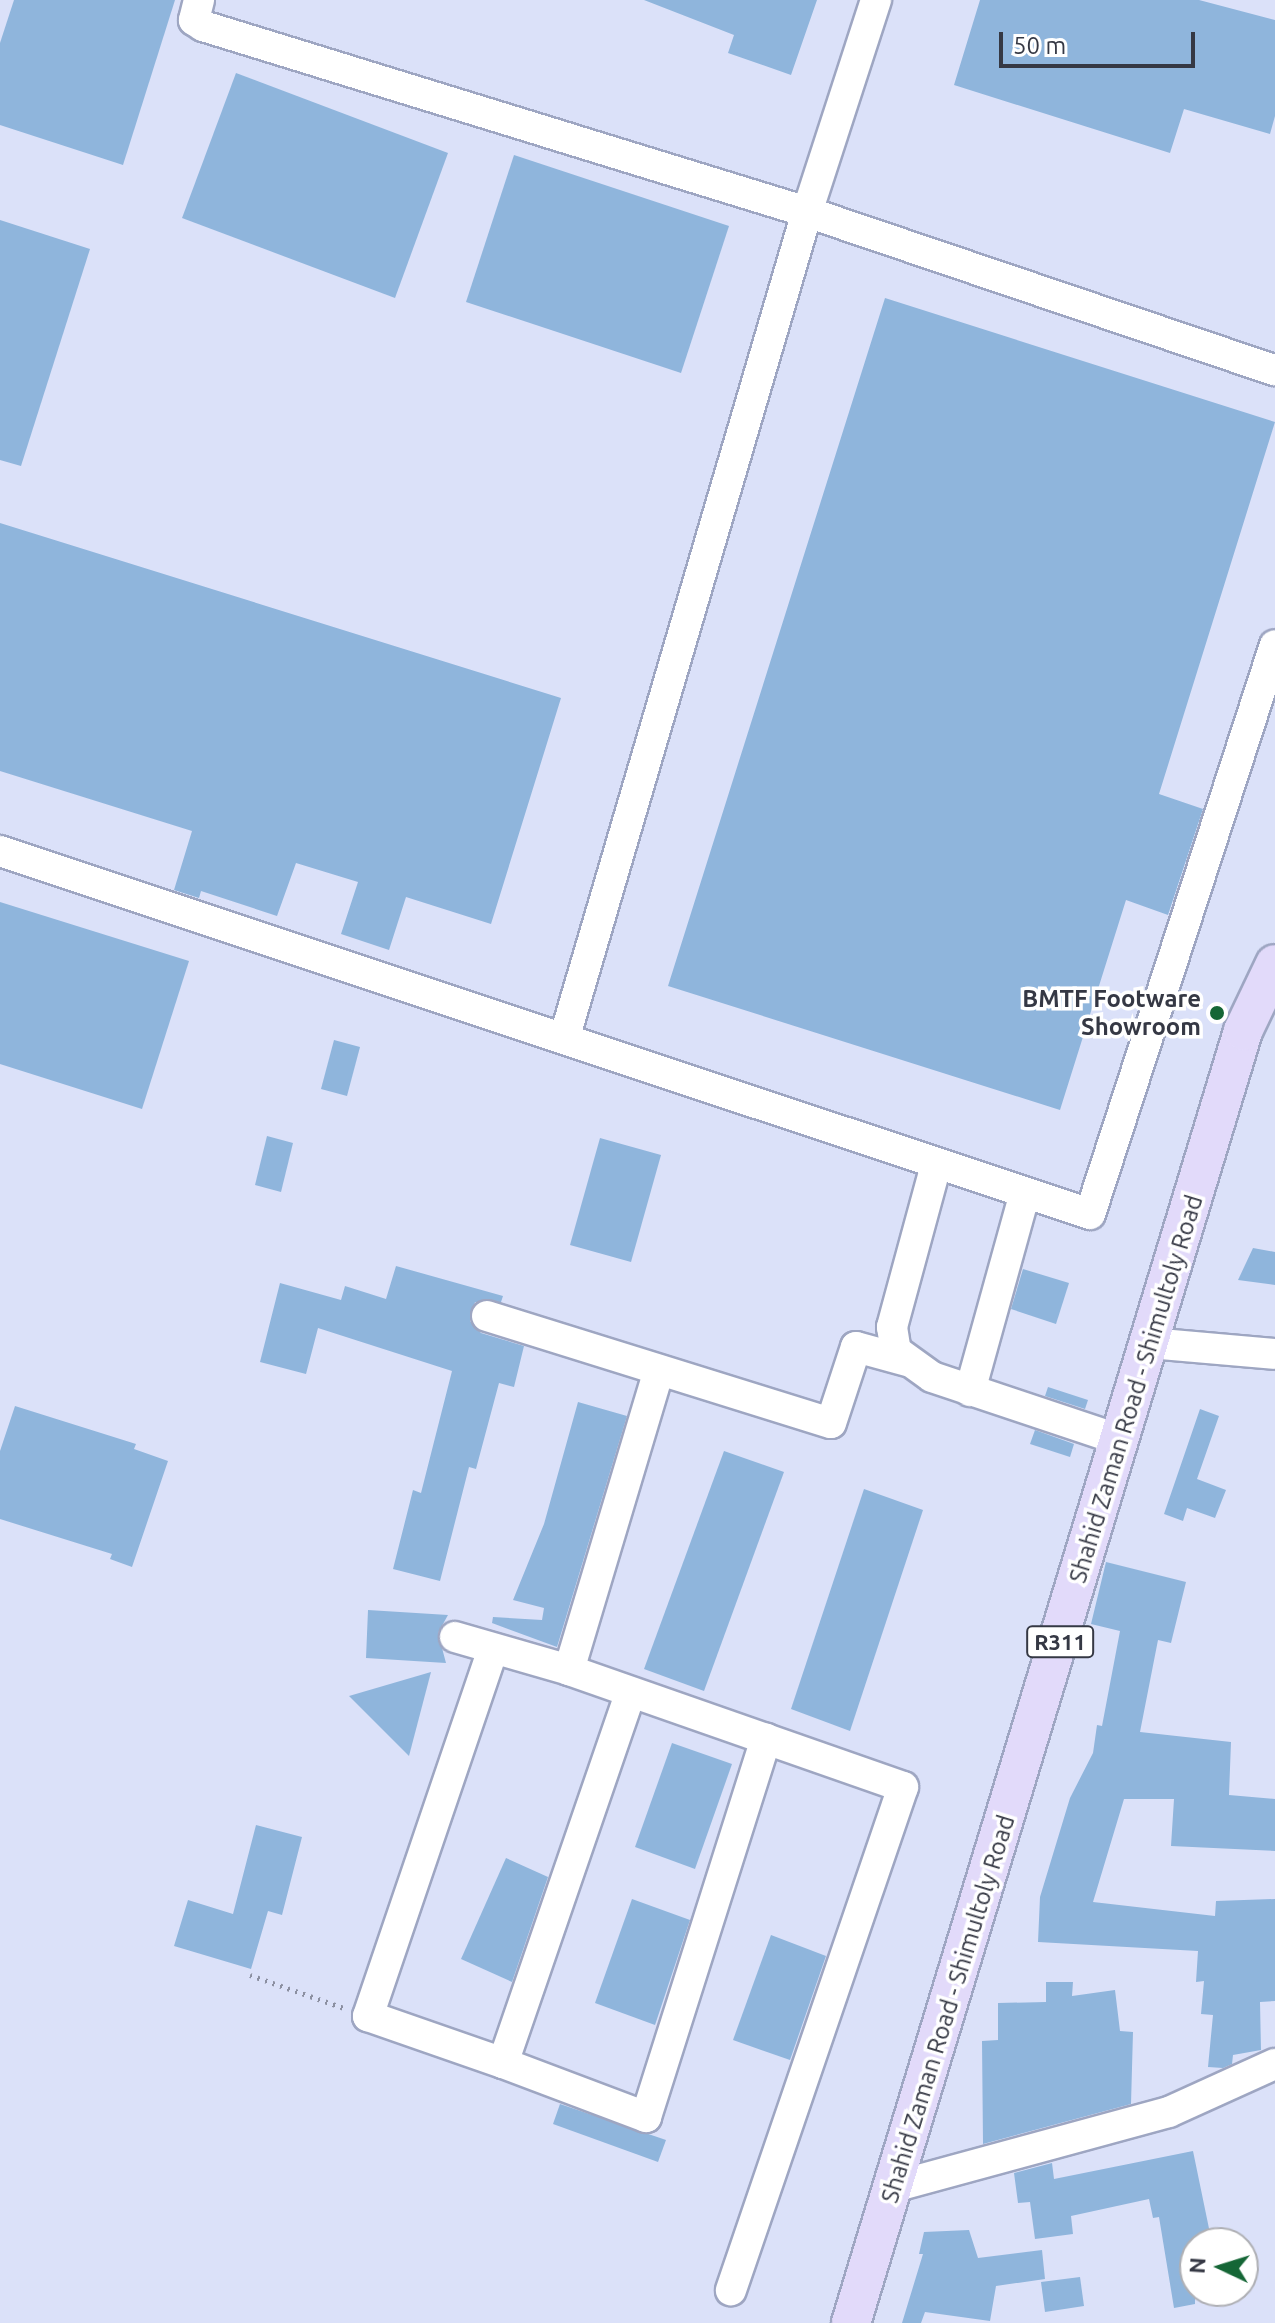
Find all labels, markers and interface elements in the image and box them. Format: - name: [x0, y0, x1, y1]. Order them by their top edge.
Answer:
- scale bar: [1003, 16, 1199, 66]
- text: 50 m: [1013, 32, 1066, 59]
- place label: BMTF Footware Showroom: [1022, 985, 1201, 1041]
- marker: BMTF Footware Showroom: [1208, 1004, 1226, 1022]
- street label: Shahid Zaman Road - Shimultoly Road: [1063, 1192, 1209, 1586]
- road number: R311: [1026, 1624, 1094, 1660]
- street label: Shahid Zaman Road - Shimultoly Road: [875, 1812, 1021, 2206]
- north arrow: [1179, 2227, 1259, 2307]
- text: N: [1184, 2256, 1210, 2275]

